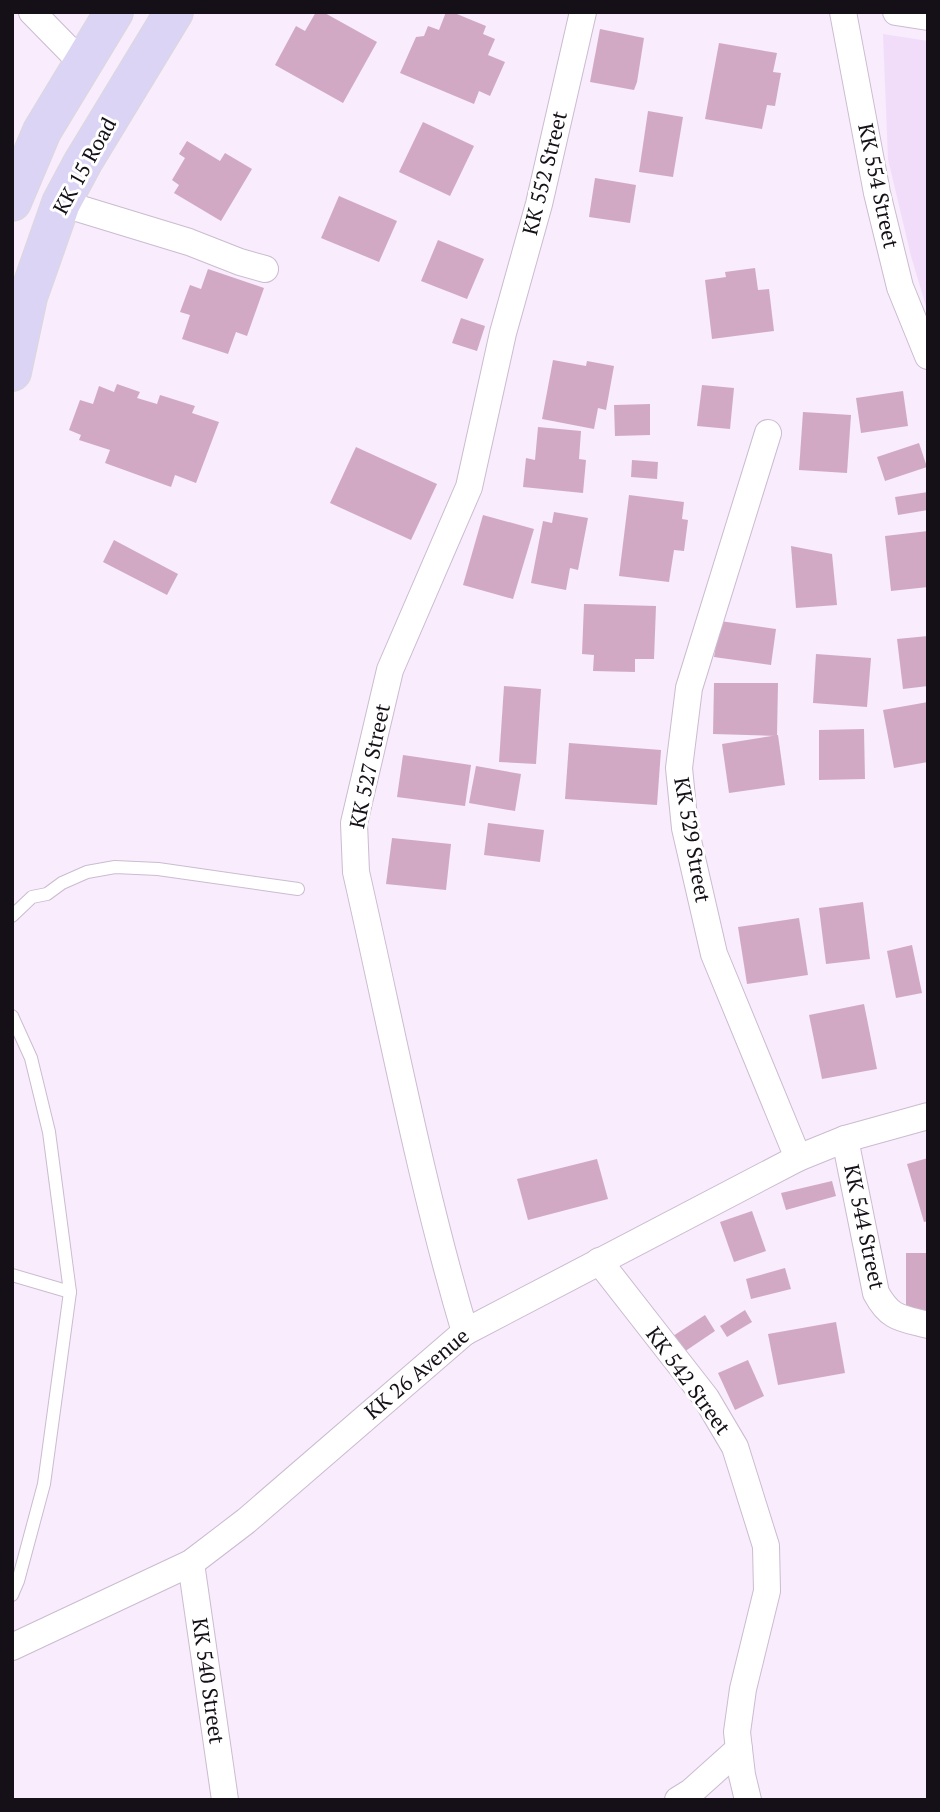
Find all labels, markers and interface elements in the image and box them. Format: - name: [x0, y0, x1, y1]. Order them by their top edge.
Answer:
- street label: KK 552 Street: [515, 108, 573, 238]
- street label: KK 15 Road: [46, 112, 122, 219]
- street label: KK 554 Street: [852, 121, 906, 251]
- street label: KK 527 Street: [342, 701, 396, 831]
- street label: KK 529 Street: [668, 775, 718, 905]
- street label: KK 544 Street: [838, 1162, 892, 1292]
- street label: KK 26 Avenue: [358, 1321, 474, 1425]
- street label: KK 542 Street: [640, 1321, 738, 1440]
- street label: KK 540 Street: [186, 1616, 232, 1746]

